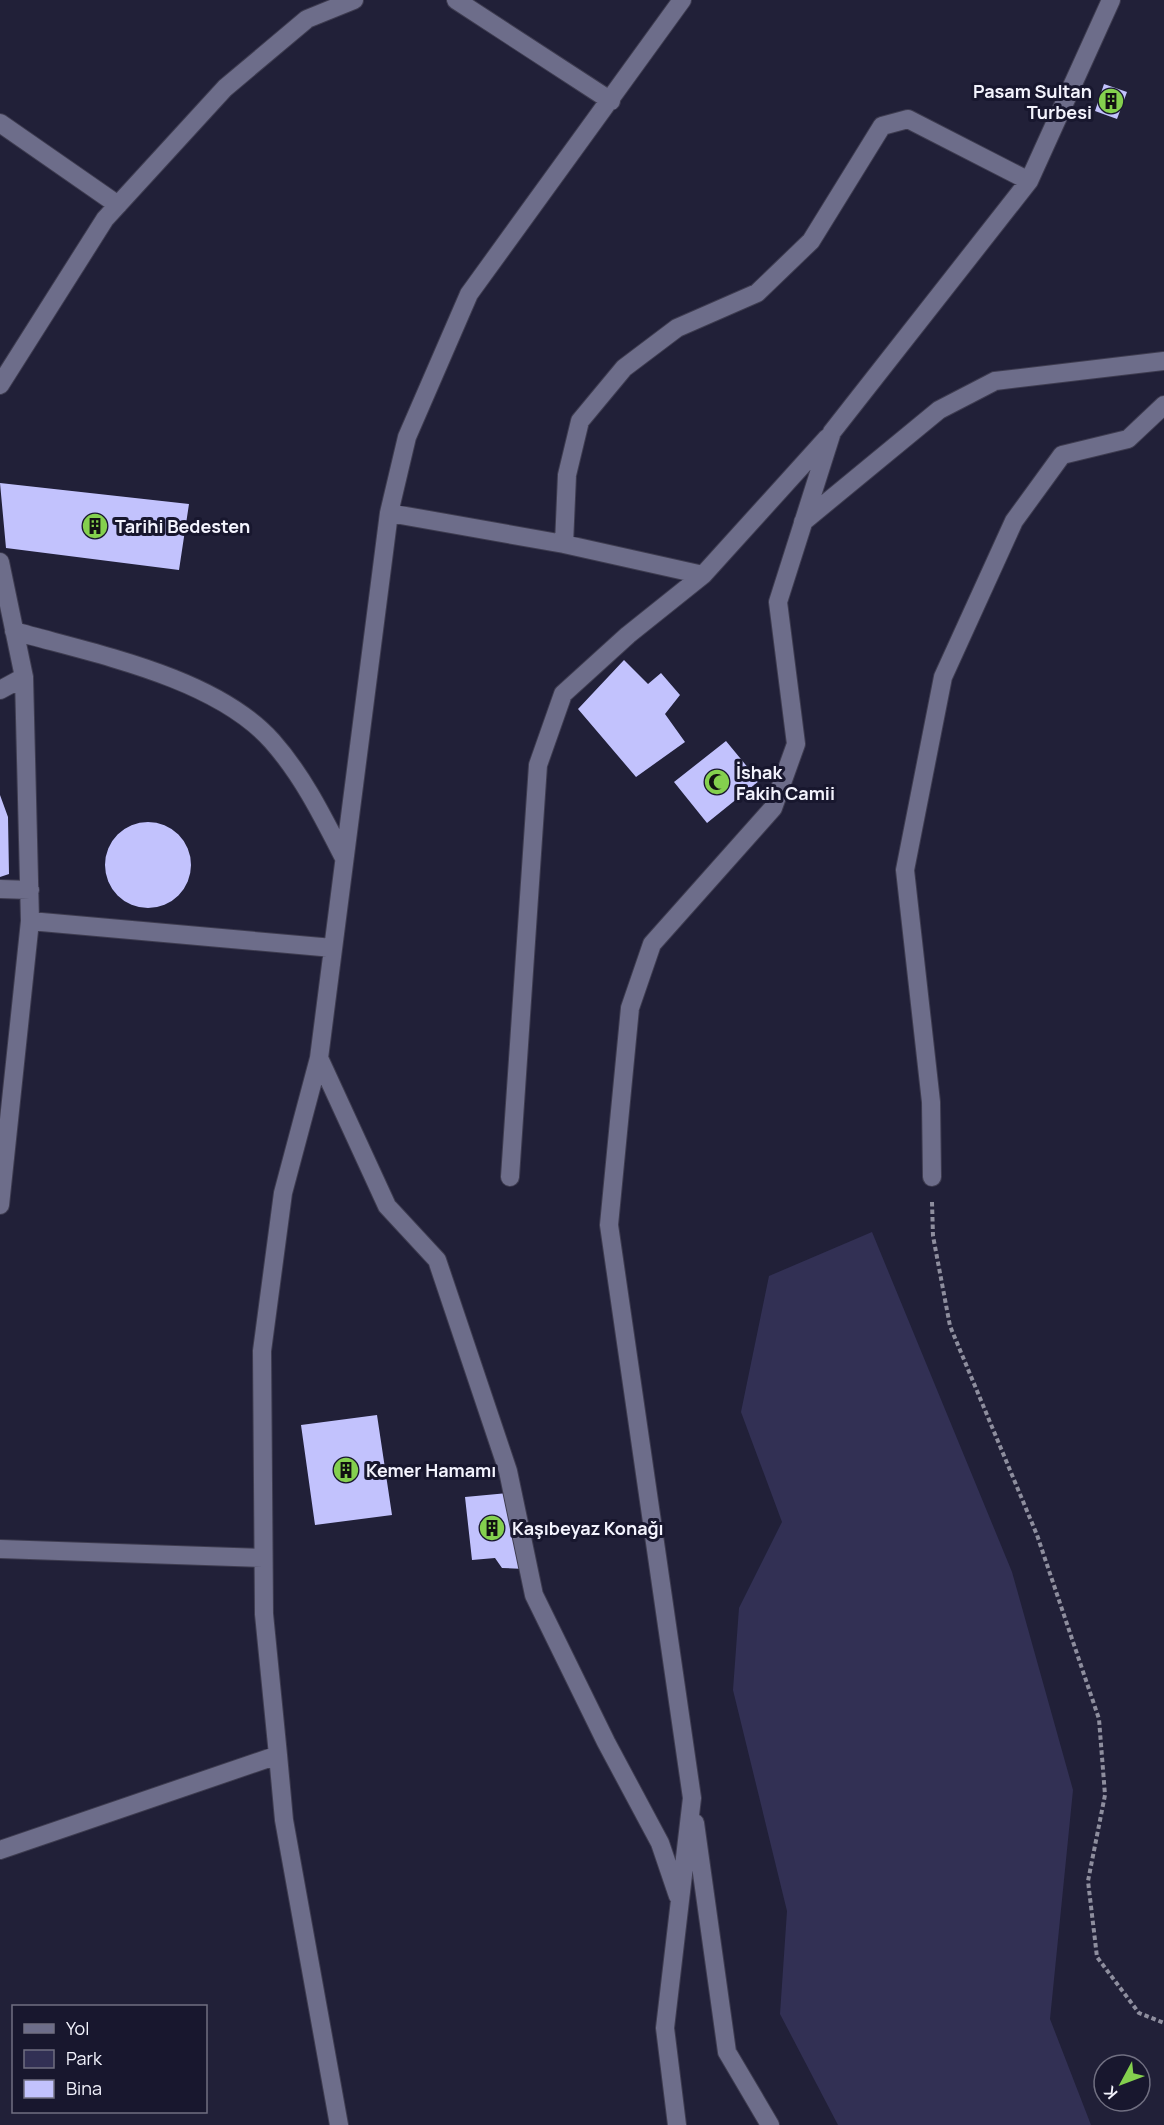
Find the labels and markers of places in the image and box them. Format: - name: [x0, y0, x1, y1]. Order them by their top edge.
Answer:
- place label: Pasam Sultan Turbesi: [973, 79, 1092, 124]
- building icon: Pasam Sultan Turbesi: [1096, 86, 1126, 116]
- building icon: Tarihi Bedesten: [80, 511, 110, 541]
- place label: Tarihi Bedesten: [115, 514, 250, 538]
- place label: İshak Fakih Camii: [736, 760, 835, 805]
- mosque icon: İshak Fakih Camii: [702, 767, 732, 797]
- building icon: Kemer Hamamı: [331, 1455, 361, 1485]
- place label: Kemer Hamamı: [366, 1458, 496, 1482]
- building icon: Kaşıbeyaz Konağı: [477, 1513, 507, 1543]
- place label: Kaşıbeyaz Konağı: [512, 1516, 664, 1540]

